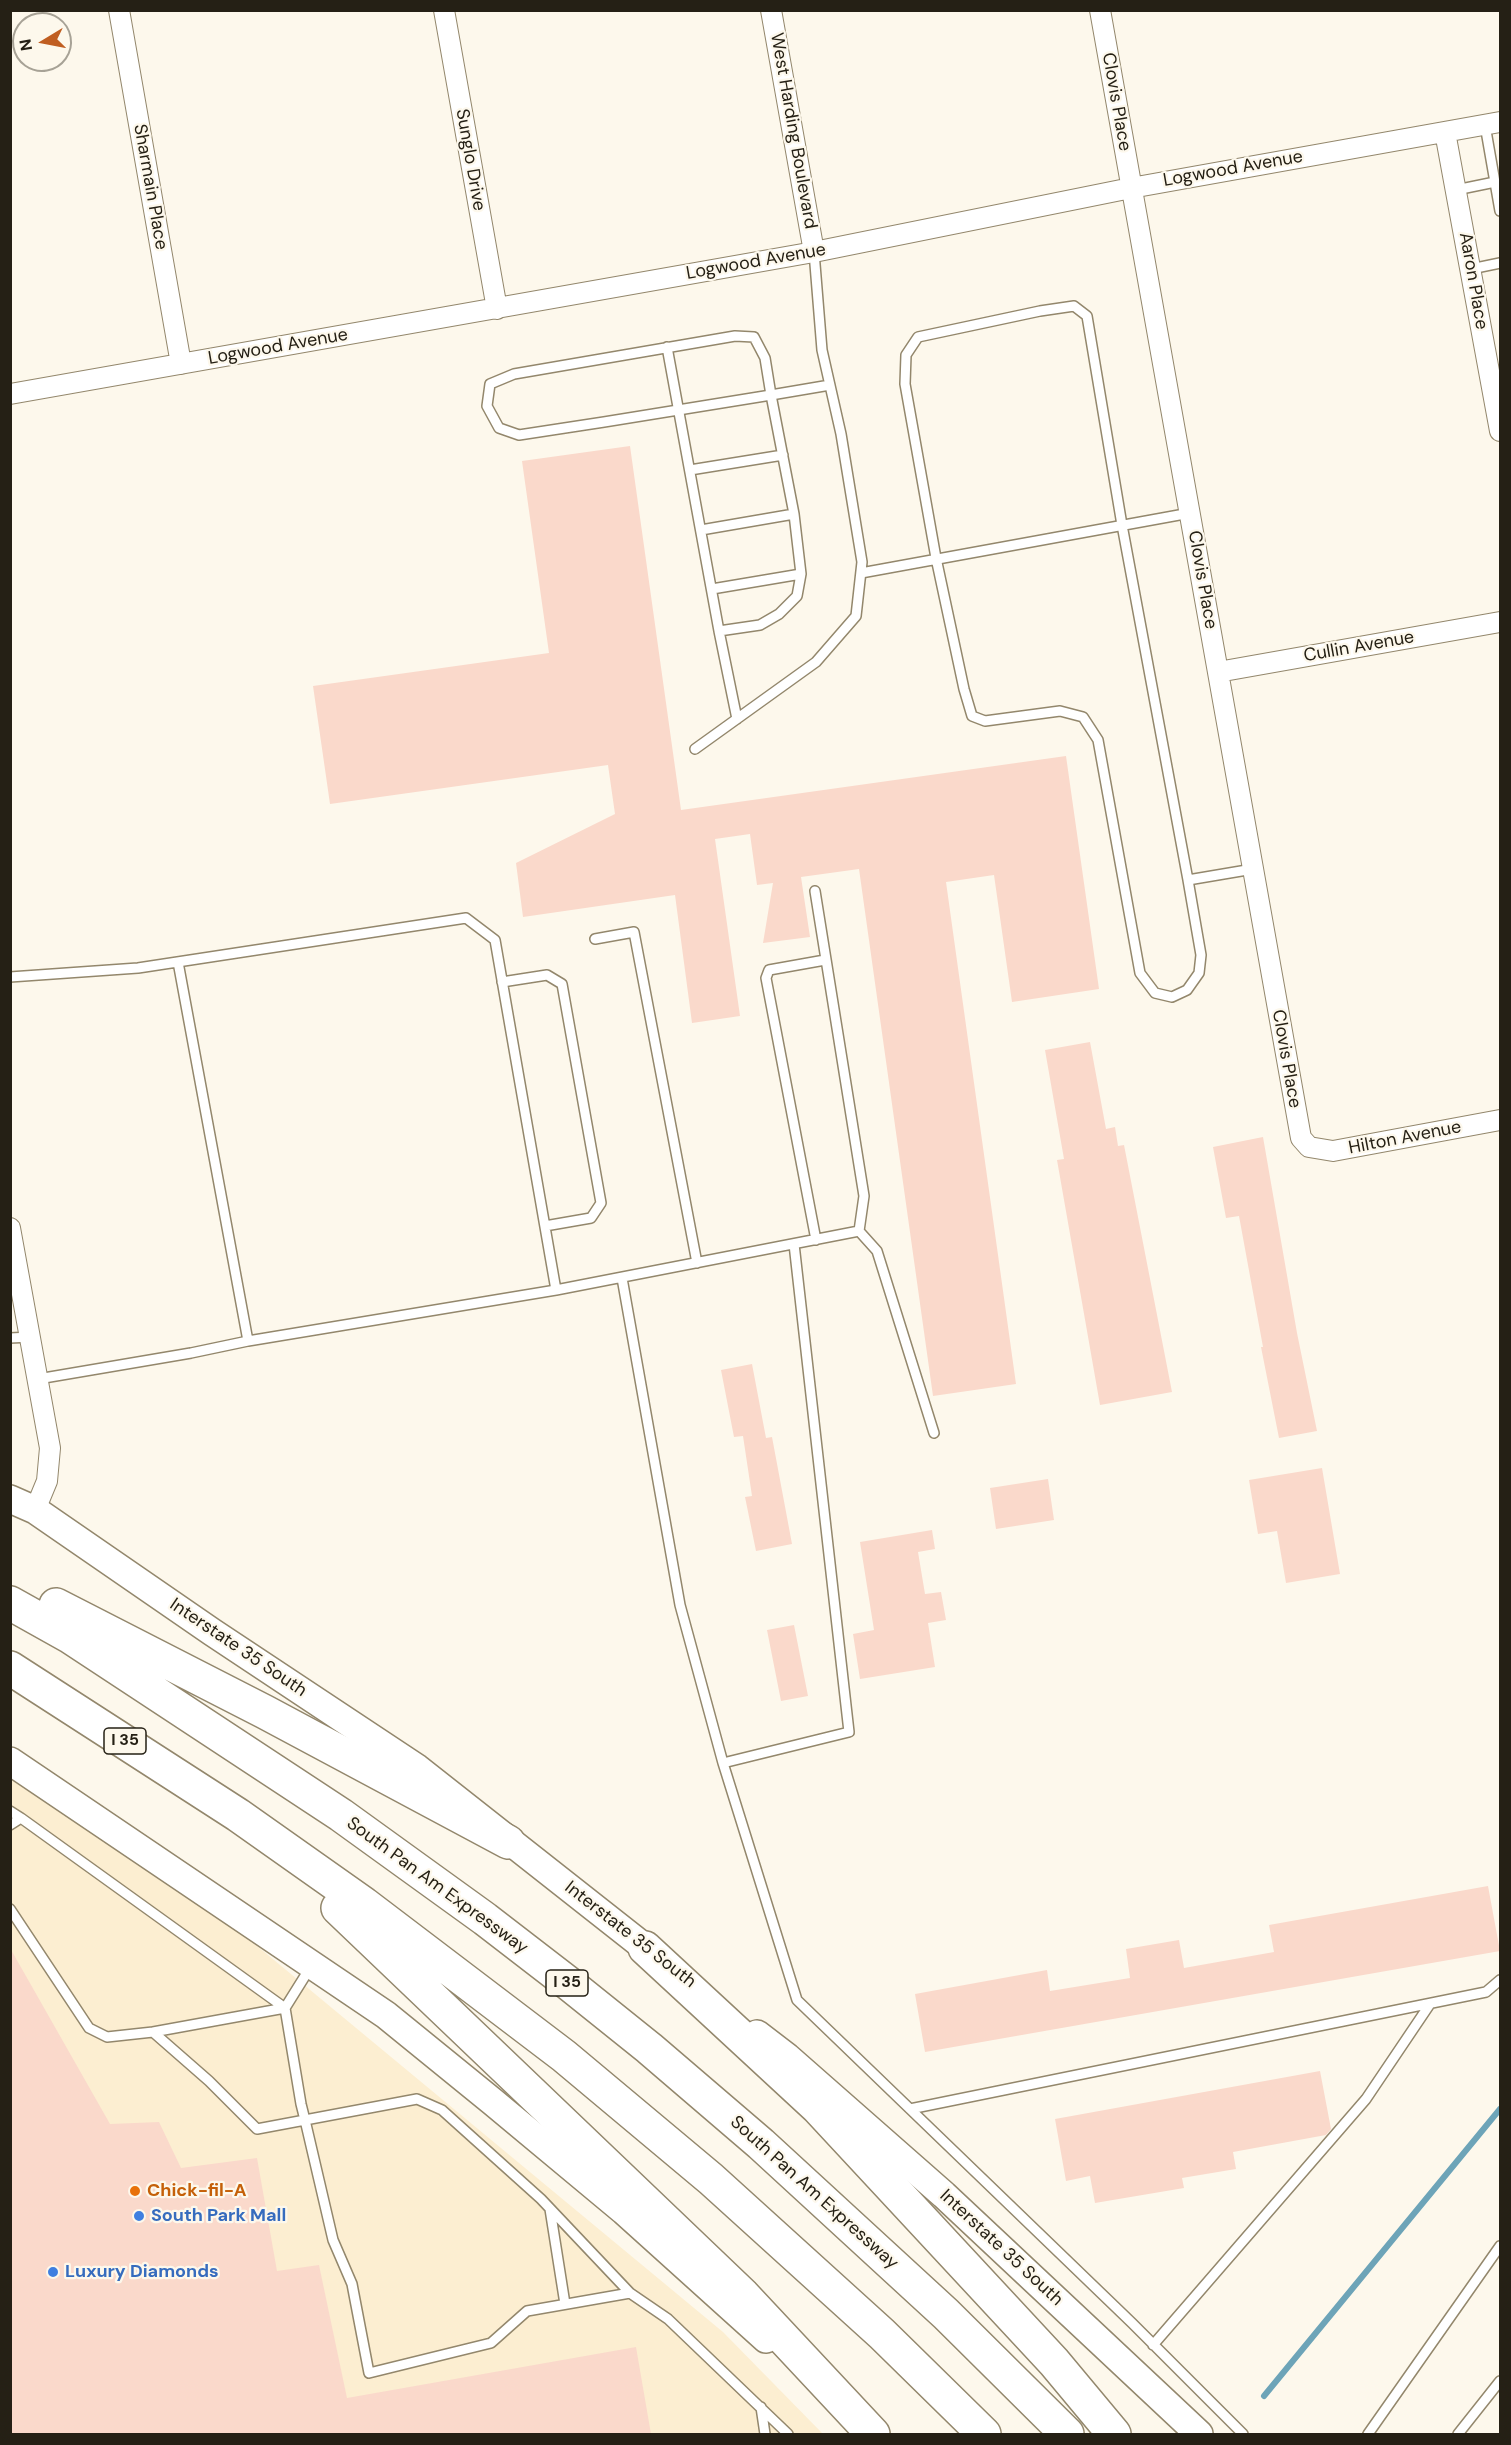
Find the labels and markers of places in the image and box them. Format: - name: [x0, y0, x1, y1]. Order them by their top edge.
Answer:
- place label: Chick-fil-A: [147, 2180, 246, 2202]
- marker: Chick-fil-A: [128, 2184, 142, 2198]
- place label: South Park Mall: [151, 2205, 286, 2227]
- marker: South Park Mall: [132, 2209, 146, 2223]
- place label: Luxury Diamonds: [65, 2261, 219, 2283]
- marker: Luxury Diamonds: [46, 2265, 60, 2279]

